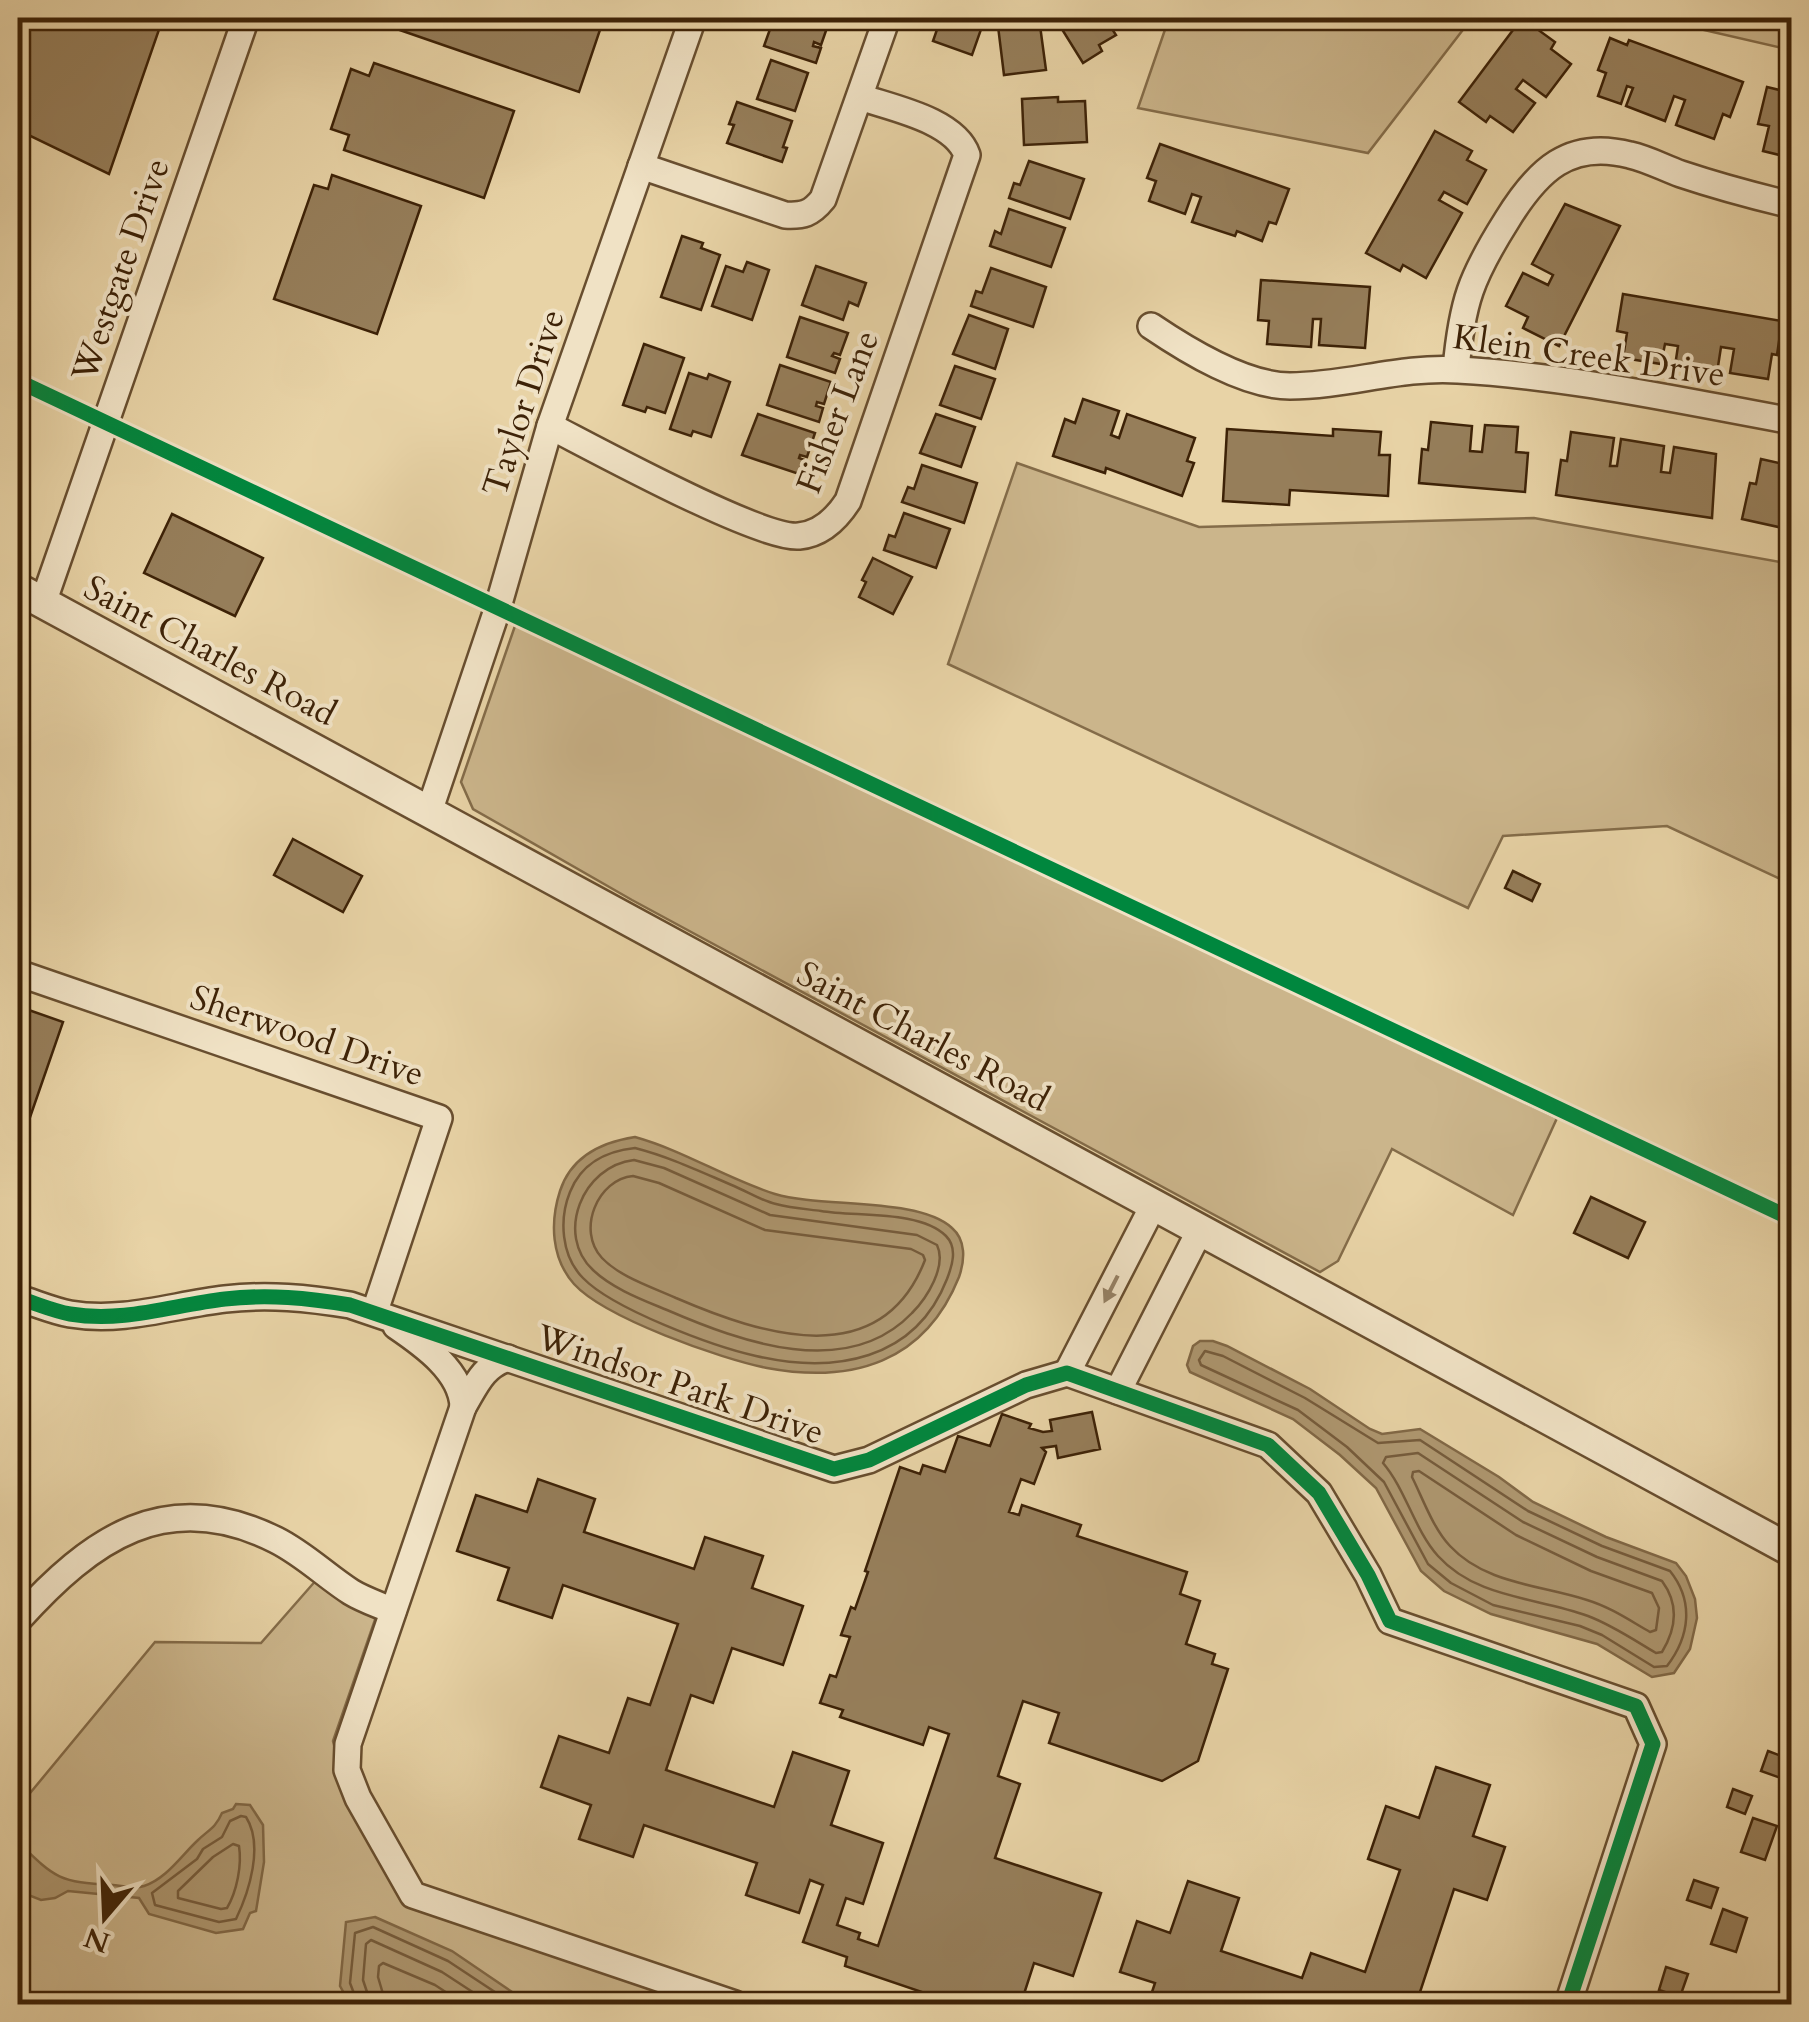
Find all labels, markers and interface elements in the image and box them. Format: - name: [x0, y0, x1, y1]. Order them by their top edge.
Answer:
- street label: Westgate Drive: [60, 152, 182, 389]
- street label: Taylor Drive: [471, 303, 577, 503]
- street label: Klein Creek Drive: [1450, 313, 1728, 399]
- street label: Fisher Lane: [785, 324, 891, 500]
- street label: Saint Charles Road: [75, 564, 345, 738]
- street label: Saint Charles Road: [788, 950, 1058, 1124]
- street label: Sherwood Drive: [184, 974, 430, 1098]
- one-way arrow: [1103, 1274, 1120, 1303]
- street label: Windsor Park Drive: [529, 1313, 830, 1457]
- north arrow: [55, 1867, 155, 1967]
- text: N: [80, 1918, 115, 1962]

